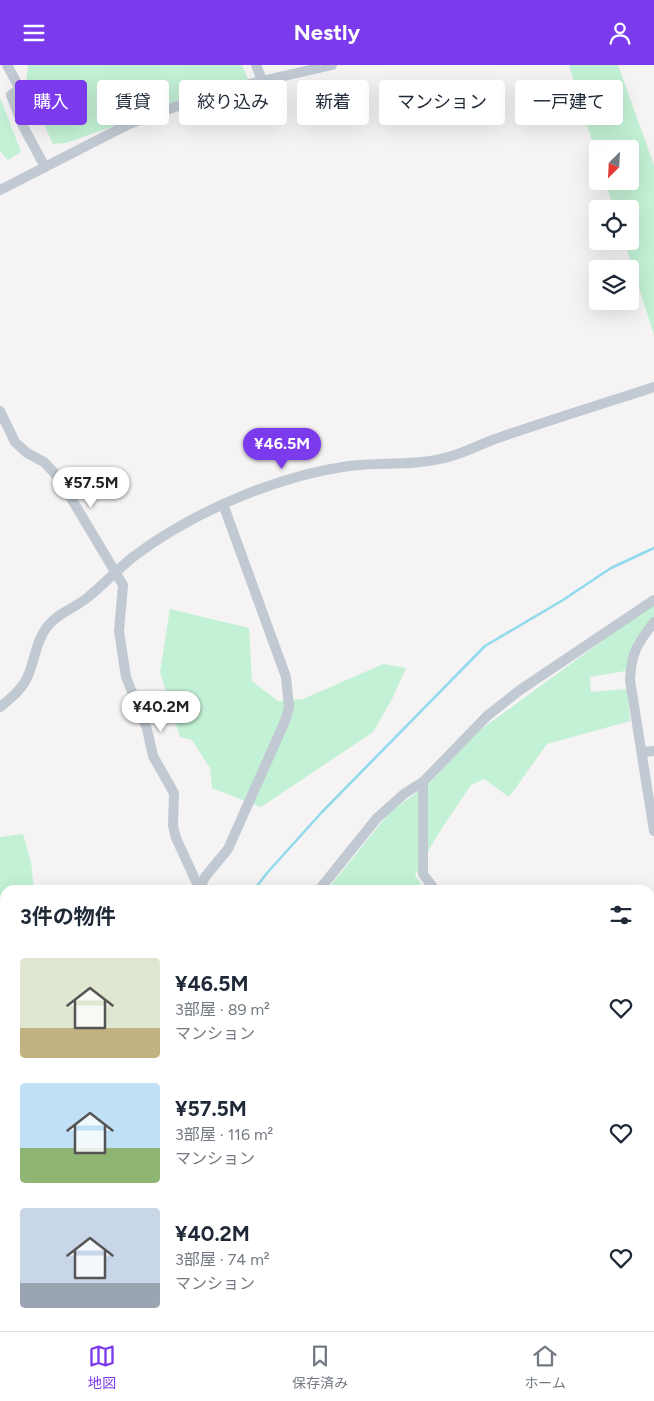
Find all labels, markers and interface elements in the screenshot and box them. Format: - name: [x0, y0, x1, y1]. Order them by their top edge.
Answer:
- icon: menu: [20, 19, 48, 47]
- text: Nestly: [294, 19, 360, 46]
- icon: person: [606, 19, 634, 47]
- chip: 購入: [15, 80, 87, 125]
- chip: 賃貸: [97, 80, 169, 125]
- chip: 絞り込み: [179, 80, 287, 125]
- chip: 新着: [297, 80, 369, 125]
- chip: マンション: [379, 80, 505, 125]
- chip: 一戸建て: [515, 80, 623, 125]
- north arrow: [589, 140, 639, 190]
- map controls: [589, 140, 639, 310]
- button: locate: [589, 200, 639, 250]
- button: layers: [589, 260, 639, 310]
- pin: ¥46.5M: [241, 427, 323, 470]
- text: ¥46.5M: [254, 434, 310, 453]
- pin: ¥57.5M: [50, 467, 132, 509]
- text: ¥57.5M: [64, 473, 118, 492]
- pin: ¥40.2M: [120, 691, 202, 733]
- text: ¥40.2M: [133, 697, 189, 716]
- icon: filters: [607, 901, 635, 929]
- text: 3件の物件: [20, 904, 116, 929]
- text: ¥46.5M: [175, 971, 248, 996]
- icon: home: [60, 978, 120, 1038]
- icon: heart: [607, 994, 635, 1022]
- text: 3部屋 · 89 m²: [175, 1000, 270, 1019]
- text: マンション: [175, 1024, 255, 1043]
- text: ¥57.5M: [175, 1096, 247, 1121]
- icon: home: [60, 1103, 120, 1163]
- icon: heart: [607, 1119, 635, 1147]
- text: 3部屋 · 116 m²: [175, 1125, 273, 1144]
- text: マンション: [175, 1149, 255, 1168]
- text: ¥40.2M: [175, 1221, 250, 1246]
- icon: home: [60, 1228, 120, 1288]
- icon: heart: [607, 1244, 635, 1272]
- text: 3部屋 · 74 m²: [175, 1250, 270, 1269]
- text: マンション: [175, 1274, 255, 1293]
- tab: 地図: [88, 1342, 116, 1392]
- tab: 保存済み: [292, 1342, 348, 1392]
- tab: ホーム: [524, 1342, 566, 1392]

